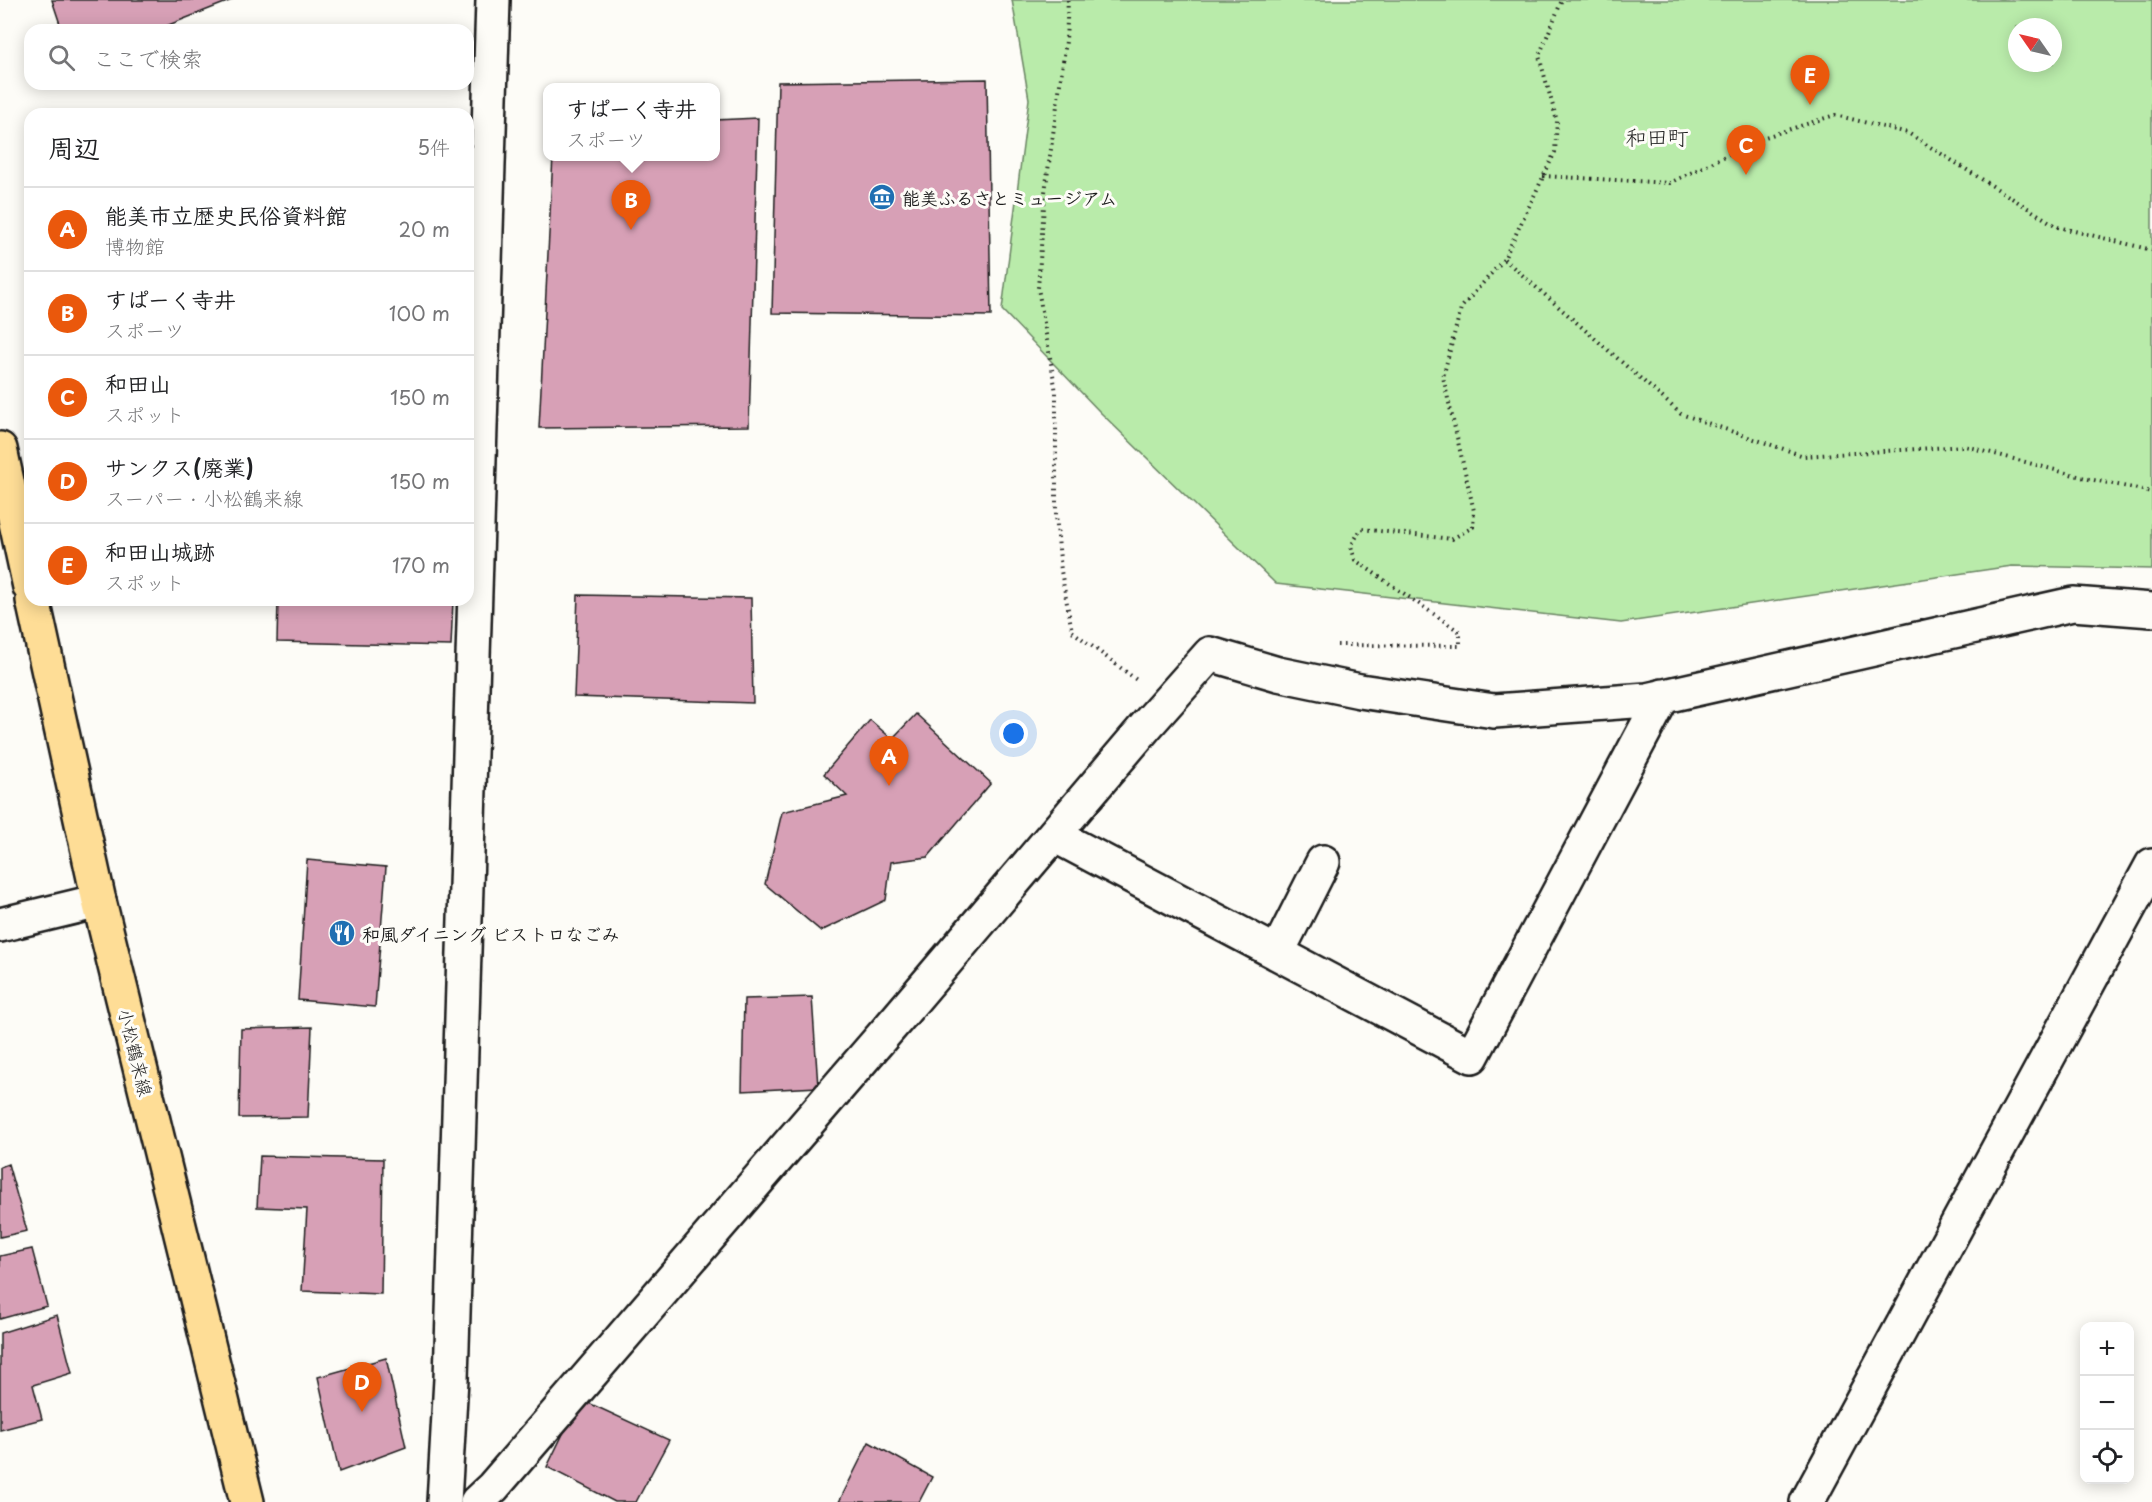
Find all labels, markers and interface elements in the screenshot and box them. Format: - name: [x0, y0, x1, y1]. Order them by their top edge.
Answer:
- north arrow: [2008, 18, 2062, 72]
- search box: [24, 24, 474, 90]
- icon: search: [45, 41, 78, 74]
- text: ここで検索: [93, 41, 203, 74]
- pin: E: [1790, 56, 1830, 105]
- popup: [543, 83, 720, 161]
- text: すぱーく寺井: [566, 91, 697, 124]
- district label: 和田町: [1626, 120, 1689, 152]
- text: スポーツ: [566, 124, 646, 154]
- pin: C: [1726, 126, 1766, 175]
- text: 周辺: [48, 128, 100, 167]
- text: 5件: [417, 132, 450, 162]
- pin: B: [612, 180, 650, 230]
- museum icon: 能美ふるさとミュージアム: [867, 182, 897, 212]
- place label: 能美ふるさとミュージアム: [902, 184, 1117, 211]
- text: 能美市立歴史民俗資料館: [105, 198, 347, 231]
- text: A: [60, 214, 75, 244]
- text: 20 m: [398, 214, 450, 244]
- text: 博物館: [105, 231, 165, 261]
- text: すぱーく寺井: [105, 282, 236, 315]
- text: B: [61, 298, 74, 328]
- text: 100 m: [389, 298, 450, 328]
- text: スポーツ: [105, 315, 185, 345]
- text: 和田山: [105, 366, 171, 399]
- text: C: [60, 382, 75, 412]
- text: 150 m: [390, 382, 450, 412]
- text: スポット: [105, 399, 185, 429]
- text: サンクス(廃業): [105, 450, 254, 483]
- text: D: [60, 466, 75, 496]
- text: 150 m: [390, 466, 450, 496]
- text: スーパー · 小松鶴来線: [105, 483, 303, 513]
- text: 和田山城跡: [105, 534, 215, 567]
- text: E: [61, 550, 74, 580]
- text: 170 m: [392, 550, 450, 580]
- text: スポット: [105, 567, 185, 597]
- your location: [999, 719, 1028, 748]
- pin: A: [870, 736, 908, 786]
- restaurant icon: 和風ダイニング ビストロなごみ: [327, 918, 357, 948]
- place label: 和風ダイニング ビストロなごみ: [362, 920, 619, 947]
- street label: 小松鶴来線: [112, 1005, 160, 1099]
- map controls: [2080, 1322, 2134, 1484]
- button: +: [2080, 1322, 2134, 1376]
- pin: D: [342, 1362, 382, 1412]
- button: −: [2080, 1376, 2134, 1430]
- button: locate: [2080, 1430, 2134, 1484]

